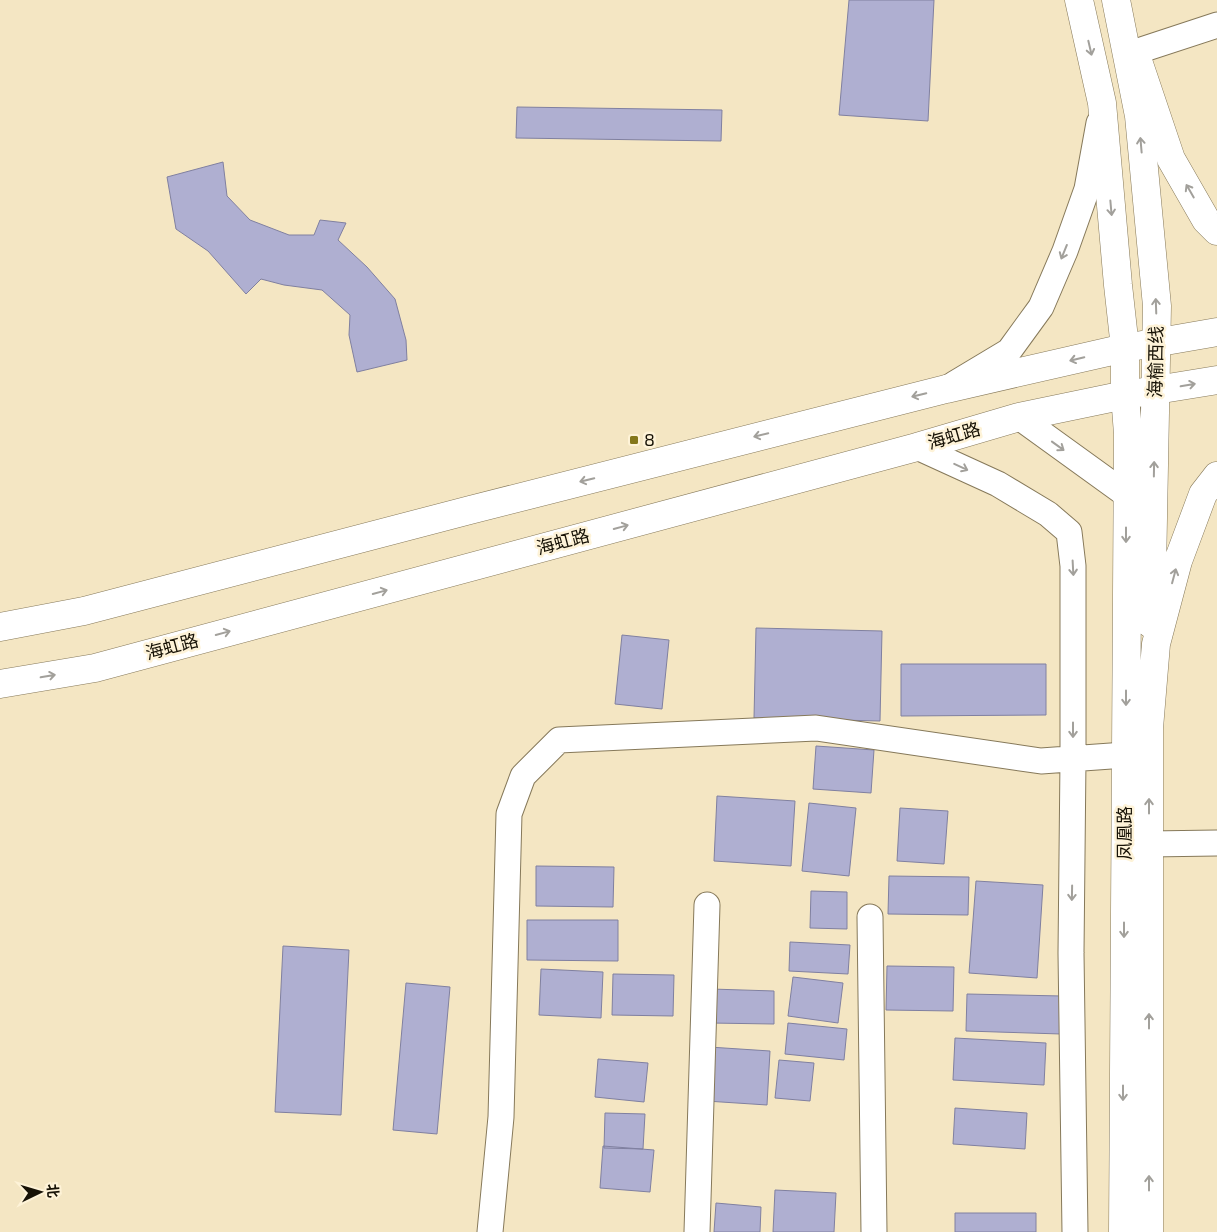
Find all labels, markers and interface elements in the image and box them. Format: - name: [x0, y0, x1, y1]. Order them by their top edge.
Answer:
- one-way arrow: [1086, 39, 1095, 55]
- one-way arrow: [1136, 137, 1146, 153]
- one-way arrow: [1184, 184, 1194, 198]
- one-way arrow: [1106, 200, 1116, 216]
- one-way arrow: [1059, 244, 1068, 259]
- one-way arrow: [1152, 299, 1161, 315]
- street label: 海榆西线: [1143, 326, 1167, 398]
- one-way arrow: [1070, 355, 1086, 364]
- one-way arrow: [1180, 379, 1196, 389]
- one-way arrow: [911, 391, 927, 401]
- street label: 海虹路: [925, 417, 983, 453]
- place label: 8: [644, 428, 655, 450]
- one-way arrow: [754, 431, 770, 441]
- marker: 8: [628, 434, 640, 446]
- one-way arrow: [1051, 440, 1064, 451]
- one-way arrow: [1149, 461, 1158, 477]
- one-way arrow: [953, 462, 968, 472]
- one-way arrow: [579, 476, 595, 485]
- one-way arrow: [613, 521, 629, 531]
- street label: 海虹路: [534, 523, 592, 559]
- one-way arrow: [1122, 527, 1131, 543]
- one-way arrow: [1068, 559, 1077, 575]
- one-way arrow: [1170, 569, 1179, 585]
- one-way arrow: [371, 586, 387, 596]
- street label: 海虹路: [143, 628, 201, 664]
- one-way arrow: [214, 628, 230, 638]
- one-way arrow: [40, 670, 56, 680]
- one-way arrow: [1121, 689, 1131, 705]
- one-way arrow: [1068, 722, 1078, 738]
- one-way arrow: [1144, 798, 1154, 814]
- street label: 凤凰路: [1113, 806, 1135, 860]
- one-way arrow: [1067, 884, 1077, 900]
- one-way arrow: [1119, 922, 1129, 938]
- one-way arrow: [1144, 1013, 1154, 1030]
- one-way arrow: [1118, 1084, 1128, 1100]
- north arrow: [15, 1167, 65, 1217]
- one-way arrow: [1144, 1176, 1154, 1192]
- text: 北: [44, 1183, 63, 1199]

